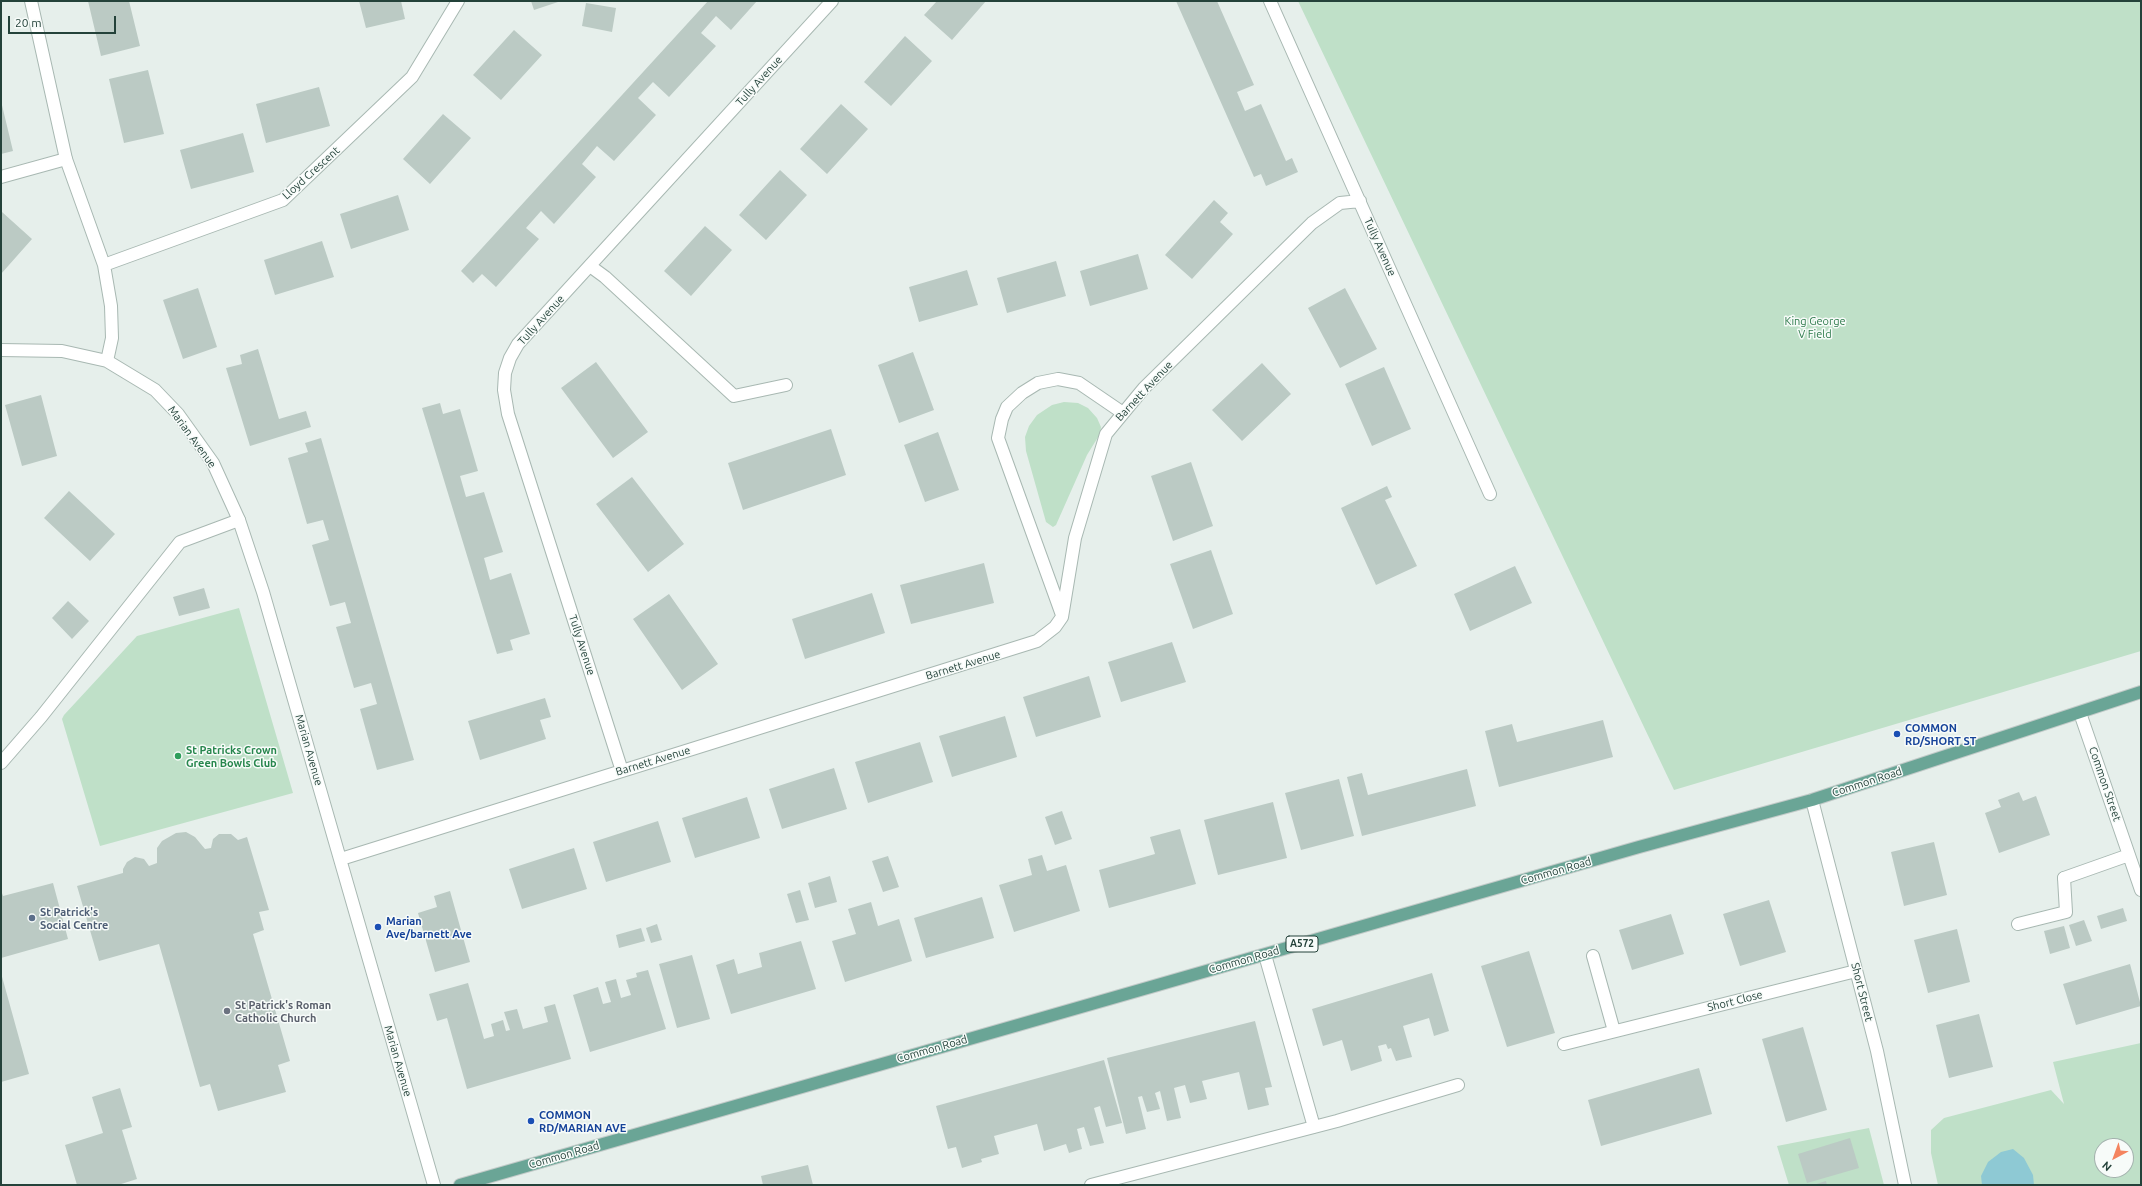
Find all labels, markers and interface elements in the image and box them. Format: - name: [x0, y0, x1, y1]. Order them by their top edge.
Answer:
- scale bar: [10, 8, 118, 34]
- text: 20 m: [15, 16, 42, 29]
- street label: Tully Avenue: [733, 53, 785, 109]
- street label: Lloyd Crescent: [280, 144, 342, 202]
- street label: Tully Avenue: [1361, 216, 1399, 278]
- street label: Tully Avenue: [515, 292, 567, 348]
- park label: King George V Field: [1784, 314, 1846, 340]
- street label: Barnett Avenue: [1113, 358, 1175, 424]
- street label: Marian Avenue: [165, 403, 219, 471]
- street label: Tully Avenue: [566, 613, 598, 677]
- street label: Barnett Avenue: [924, 647, 1002, 683]
- street label: Marian Avenue: [293, 713, 325, 787]
- place label: COMMON RD/SHORT ST: [1905, 721, 1976, 747]
- marker: COMMON RD/SHORT ST: [1892, 729, 1902, 739]
- place label: St Patricks Crown Green Bowls Club: [186, 743, 277, 769]
- street label: Barnett Avenue: [614, 743, 692, 779]
- street label: Common Street: [2086, 745, 2124, 823]
- marker: St Patricks Crown Green Bowls Club: [173, 751, 183, 761]
- street label: Common Road: [1830, 764, 1904, 800]
- street label: Common Road: [1519, 855, 1593, 887]
- place label: St Patrick's Social Centre: [40, 905, 108, 931]
- marker: St Patrick's Social Centre: [27, 913, 37, 923]
- place label: Marian Ave/barnett Ave: [386, 914, 472, 940]
- marker: Marian Ave/barnett Ave: [373, 922, 383, 932]
- road number: A572: [1286, 936, 1318, 952]
- street label: Common Road: [1207, 944, 1281, 976]
- street label: Short Street: [1848, 961, 1876, 1023]
- street label: Short Close: [1706, 988, 1764, 1014]
- place label: St Patrick's Roman Catholic Church: [235, 998, 331, 1024]
- marker: St Patrick's Roman Catholic Church: [222, 1006, 232, 1016]
- street label: Marian Avenue: [382, 1024, 414, 1098]
- street label: Common Road: [895, 1033, 969, 1065]
- place label: COMMON RD/MARIAN AVE: [539, 1108, 626, 1134]
- marker: COMMON RD/MARIAN AVE: [526, 1116, 536, 1126]
- north arrow: [2094, 1138, 2134, 1178]
- street label: Common Road: [527, 1139, 601, 1171]
- text: N: [2100, 1159, 2114, 1174]

